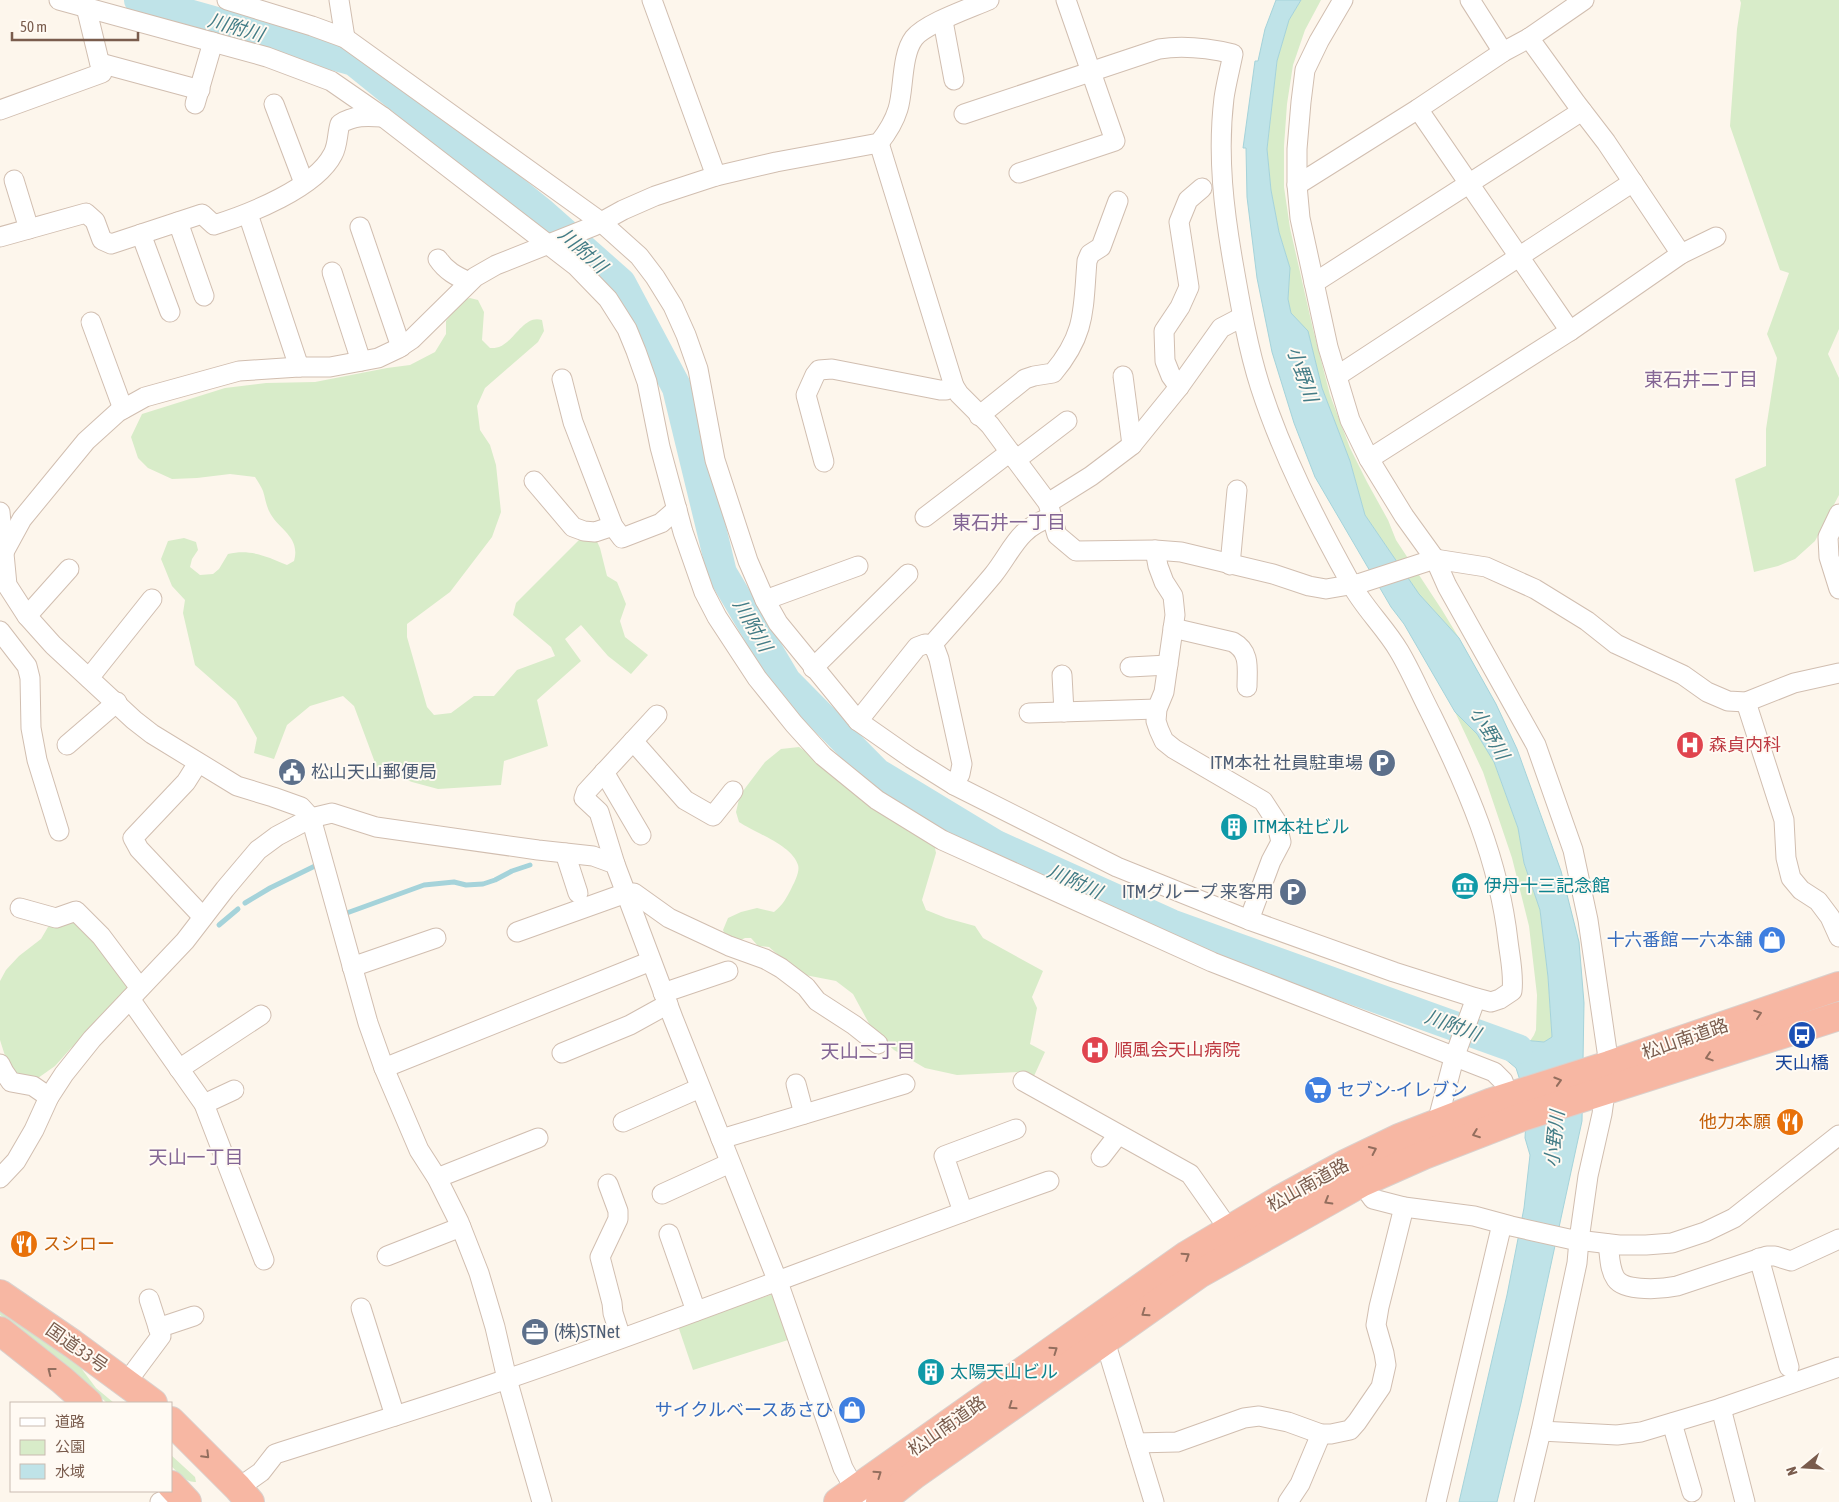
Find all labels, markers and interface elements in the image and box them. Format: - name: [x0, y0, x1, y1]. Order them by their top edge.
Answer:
- water label: 川附川: [206, 9, 268, 46]
- scale bar: [12, 10, 139, 42]
- text: 50 m: [20, 18, 47, 35]
- water label: 川附川: [554, 223, 613, 279]
- water label: 小野川: [1283, 343, 1323, 406]
- district label: 東石井二丁目: [1644, 368, 1758, 390]
- district label: 東石井一丁目: [952, 511, 1066, 533]
- water label: 川附川: [729, 595, 778, 657]
- water label: 小野川: [1466, 703, 1515, 765]
- hospital icon: 森貞内科: [1675, 730, 1705, 760]
- place label: 森貞内科: [1709, 734, 1781, 755]
- parking icon: ITM本社 社員駐車場: [1367, 748, 1397, 778]
- place label: ITM本社 社員駐車場: [1210, 752, 1363, 773]
- public building icon: 松山天山郵便局: [277, 757, 307, 787]
- place label: 松山天山郵便局: [311, 761, 437, 782]
- building icon: ITM本社ビル: [1219, 812, 1249, 842]
- place label: ITM本社ビル: [1253, 816, 1350, 837]
- water label: 川附川: [1044, 859, 1107, 903]
- museum icon: 伊丹十三記念館: [1450, 871, 1480, 901]
- place label: 伊丹十三記念館: [1484, 875, 1610, 896]
- parking icon: ITMグループ 来客用: [1278, 877, 1308, 907]
- place label: ITMグループ 来客用: [1122, 881, 1274, 902]
- shop icon: 十六番館 一六本舗: [1757, 925, 1787, 955]
- place label: 十六番館 一六本舗: [1607, 929, 1753, 950]
- water label: 川附川: [1422, 1005, 1485, 1046]
- one-way arrow: [1753, 1010, 1762, 1020]
- street label: 松山南道路: [1639, 1014, 1731, 1063]
- bus stop icon: 天山橋: [1787, 1020, 1817, 1050]
- hospital icon: 順風会天山病院: [1080, 1035, 1110, 1065]
- place label: 順風会天山病院: [1114, 1039, 1240, 1060]
- district label: 天山二丁目: [820, 1040, 916, 1062]
- one-way arrow: [1706, 1051, 1714, 1061]
- place label: 天山橋: [1775, 1052, 1829, 1073]
- supermarket icon: セブン-イレブン: [1303, 1075, 1333, 1105]
- one-way arrow: [1553, 1077, 1562, 1087]
- place label: セブン-イレブン: [1337, 1079, 1468, 1100]
- restaurant icon: 他力本願: [1775, 1107, 1805, 1137]
- water label: 小野川: [1540, 1108, 1568, 1169]
- place label: 他力本願: [1699, 1111, 1771, 1132]
- one-way arrow: [1472, 1128, 1481, 1138]
- district label: 天山一丁目: [148, 1146, 244, 1168]
- one-way arrow: [1368, 1146, 1377, 1157]
- street label: 松山南道路: [1263, 1154, 1352, 1216]
- one-way arrow: [1324, 1195, 1333, 1205]
- restaurant icon: スシロー: [9, 1229, 39, 1259]
- place label: スシロー: [43, 1233, 115, 1254]
- one-way arrow: [1181, 1253, 1190, 1263]
- one-way arrow: [1141, 1307, 1151, 1316]
- office icon: (株)STNet: [520, 1317, 550, 1347]
- street label: 国道33号: [42, 1319, 112, 1377]
- place label: (株)STNet: [554, 1321, 620, 1342]
- one-way arrow: [1048, 1347, 1057, 1356]
- building icon: 太陽天山ビル: [916, 1357, 946, 1387]
- place label: 太陽天山ビル: [950, 1361, 1058, 1382]
- one-way arrow: [47, 1368, 57, 1377]
- street label: 松山南道路: [904, 1391, 990, 1460]
- shop icon: サイクルベースあさひ: [837, 1395, 867, 1425]
- place label: サイクルベースあさひ: [655, 1399, 833, 1420]
- one-way arrow: [1008, 1400, 1018, 1409]
- legend: [10, 1402, 172, 1492]
- text: 道路: [55, 1413, 85, 1430]
- text: 公園: [55, 1438, 85, 1455]
- north arrow: [1779, 1442, 1829, 1492]
- one-way arrow: [200, 1450, 209, 1459]
- text: 水域: [55, 1463, 85, 1480]
- text: N: [1783, 1465, 1801, 1477]
- one-way arrow: [872, 1471, 882, 1480]

